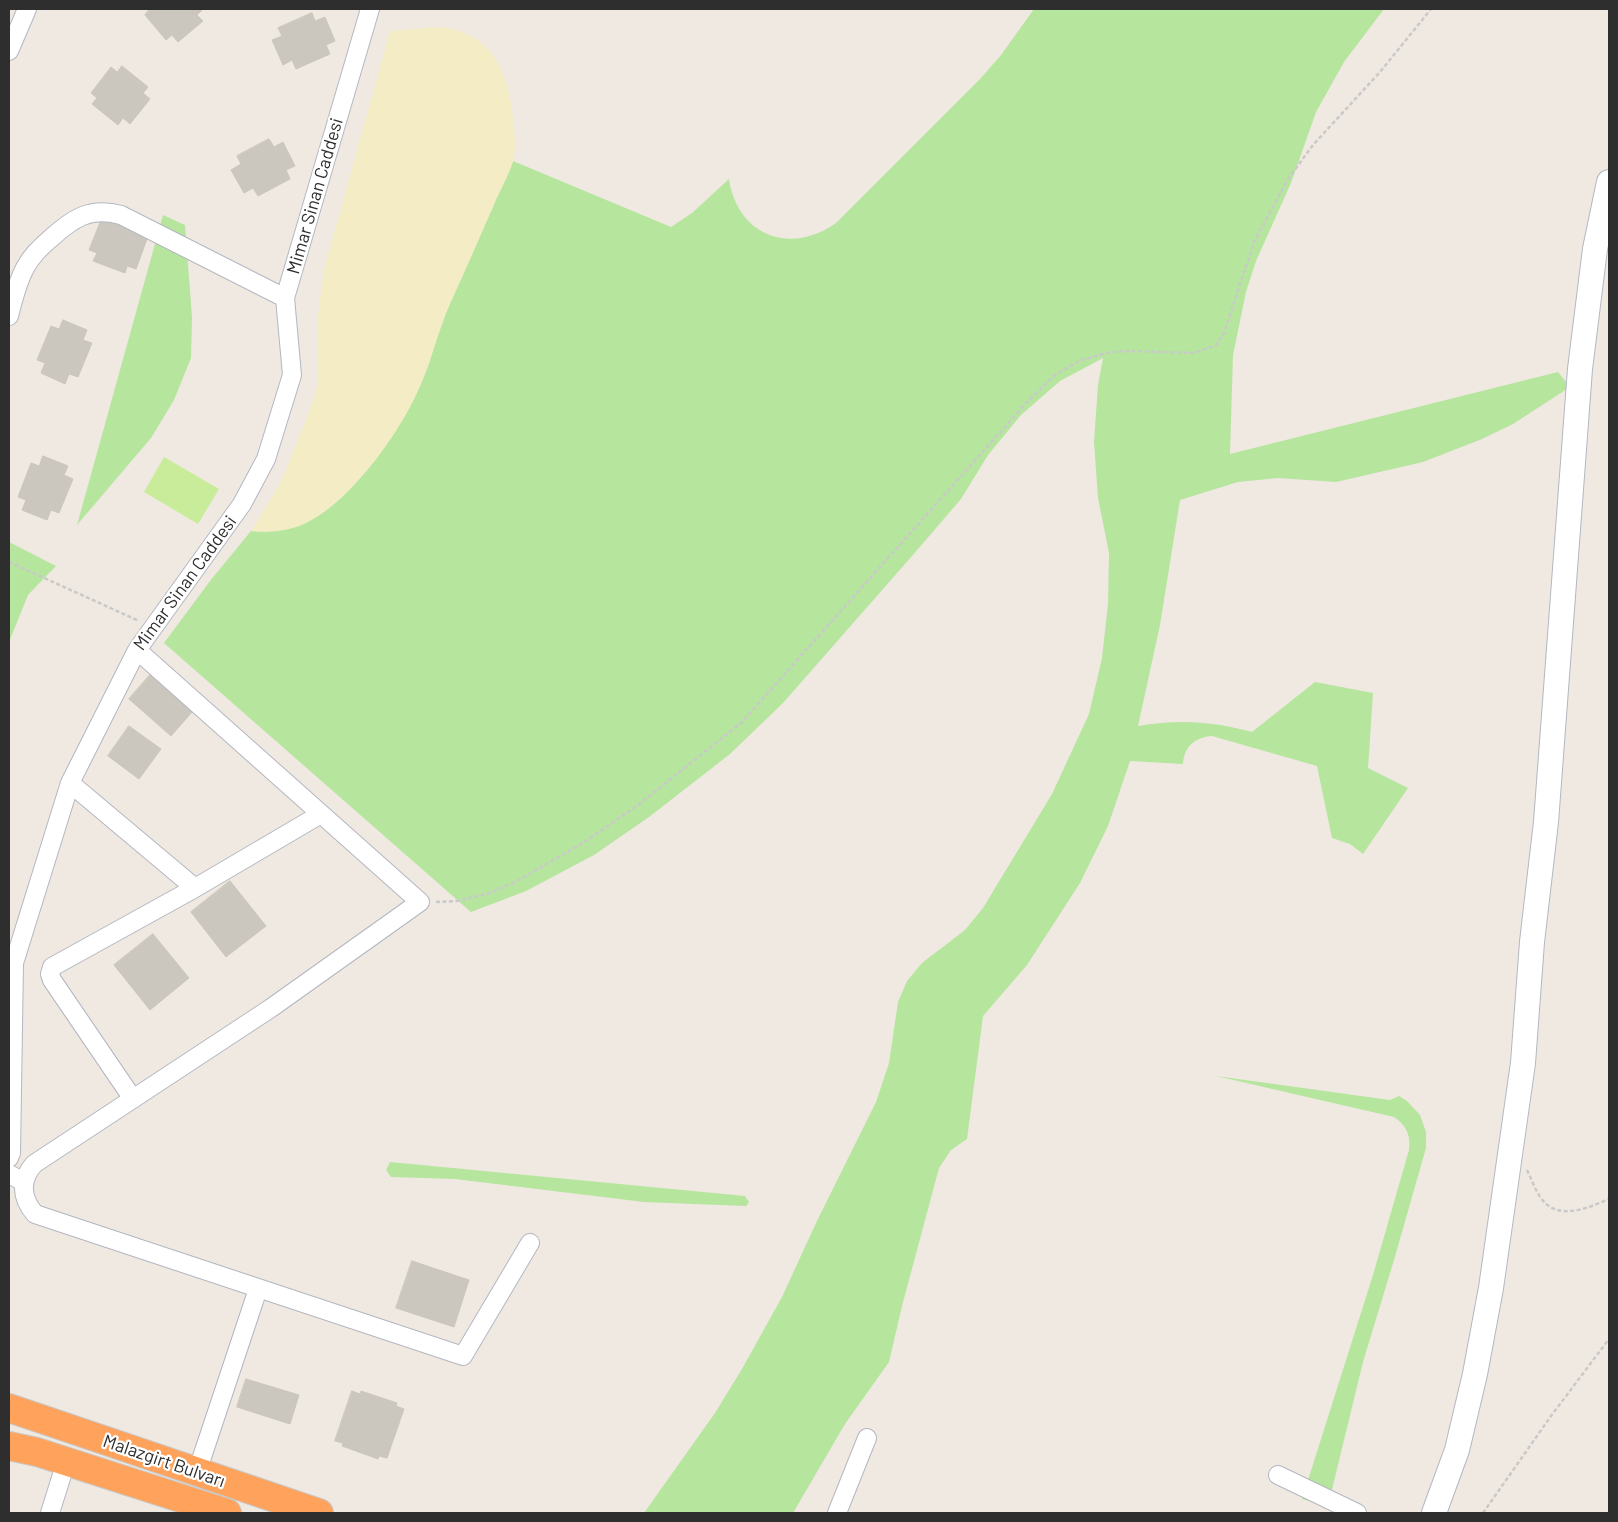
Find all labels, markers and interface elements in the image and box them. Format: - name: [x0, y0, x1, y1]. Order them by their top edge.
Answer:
- street label: Mimar Sinan Caddesi: [282, 115, 348, 277]
- street label: Mimar Sinan Caddesi: [129, 511, 241, 655]
- street label: Malazgirt Bulvarı: [100, 1430, 228, 1492]

